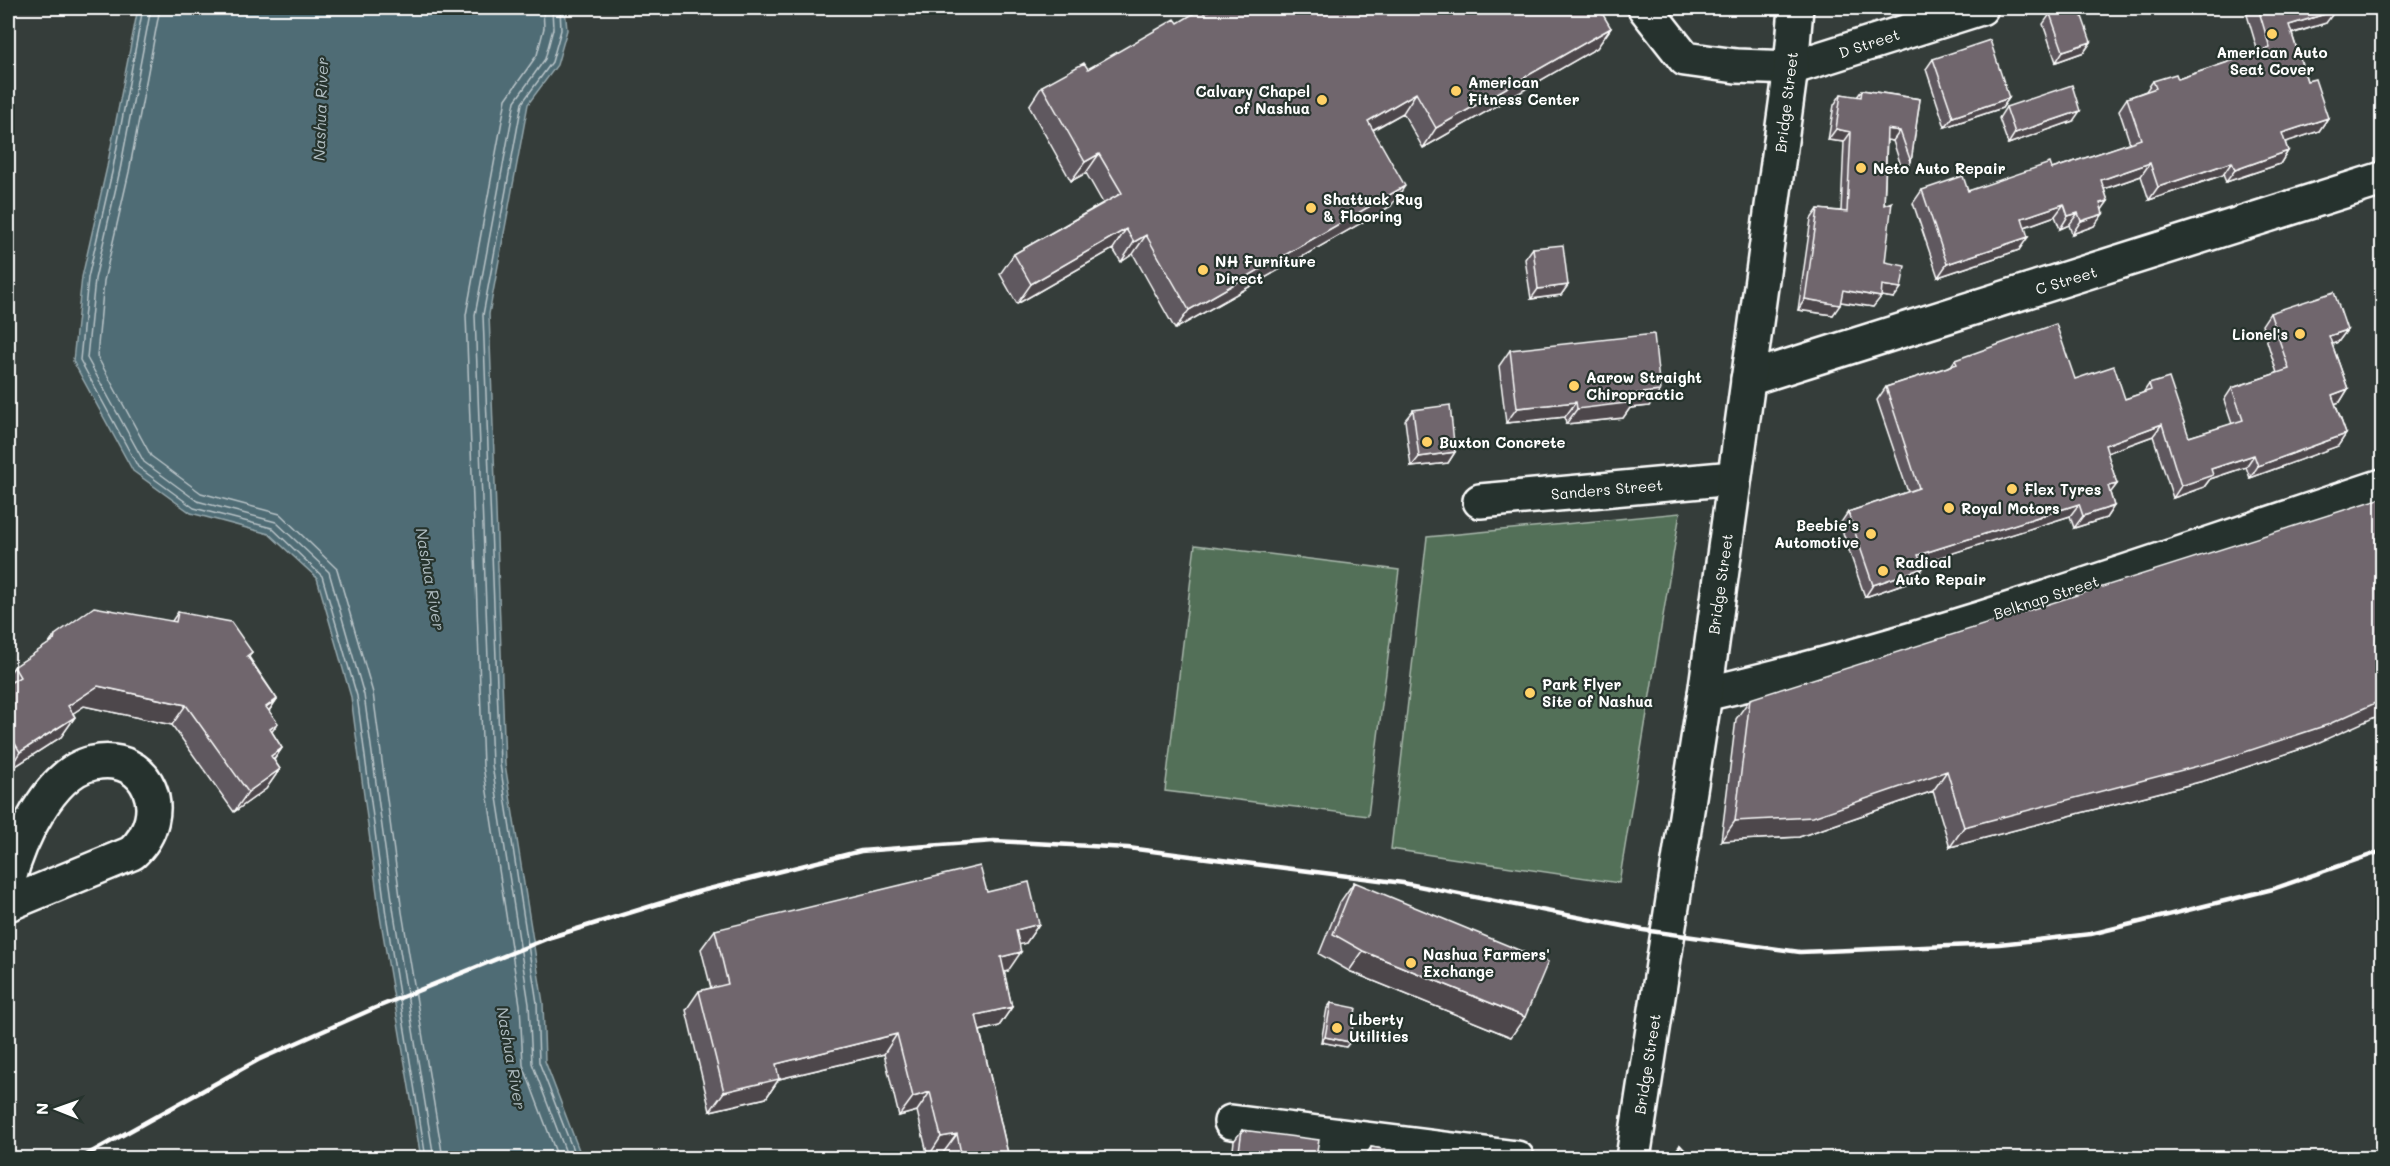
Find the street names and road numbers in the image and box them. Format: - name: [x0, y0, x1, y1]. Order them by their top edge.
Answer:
- street label: D Street: [1836, 24, 1902, 62]
- street label: Bridge Street: [1770, 50, 1802, 154]
- street label: C Street: [2033, 261, 2099, 299]
- street label: Sanders Street: [1550, 474, 1664, 504]
- street label: Bridge Street: [1703, 532, 1737, 636]
- street label: Belknap Street: [1991, 571, 2101, 623]
- street label: Bridge Street: [1629, 1012, 1665, 1116]

